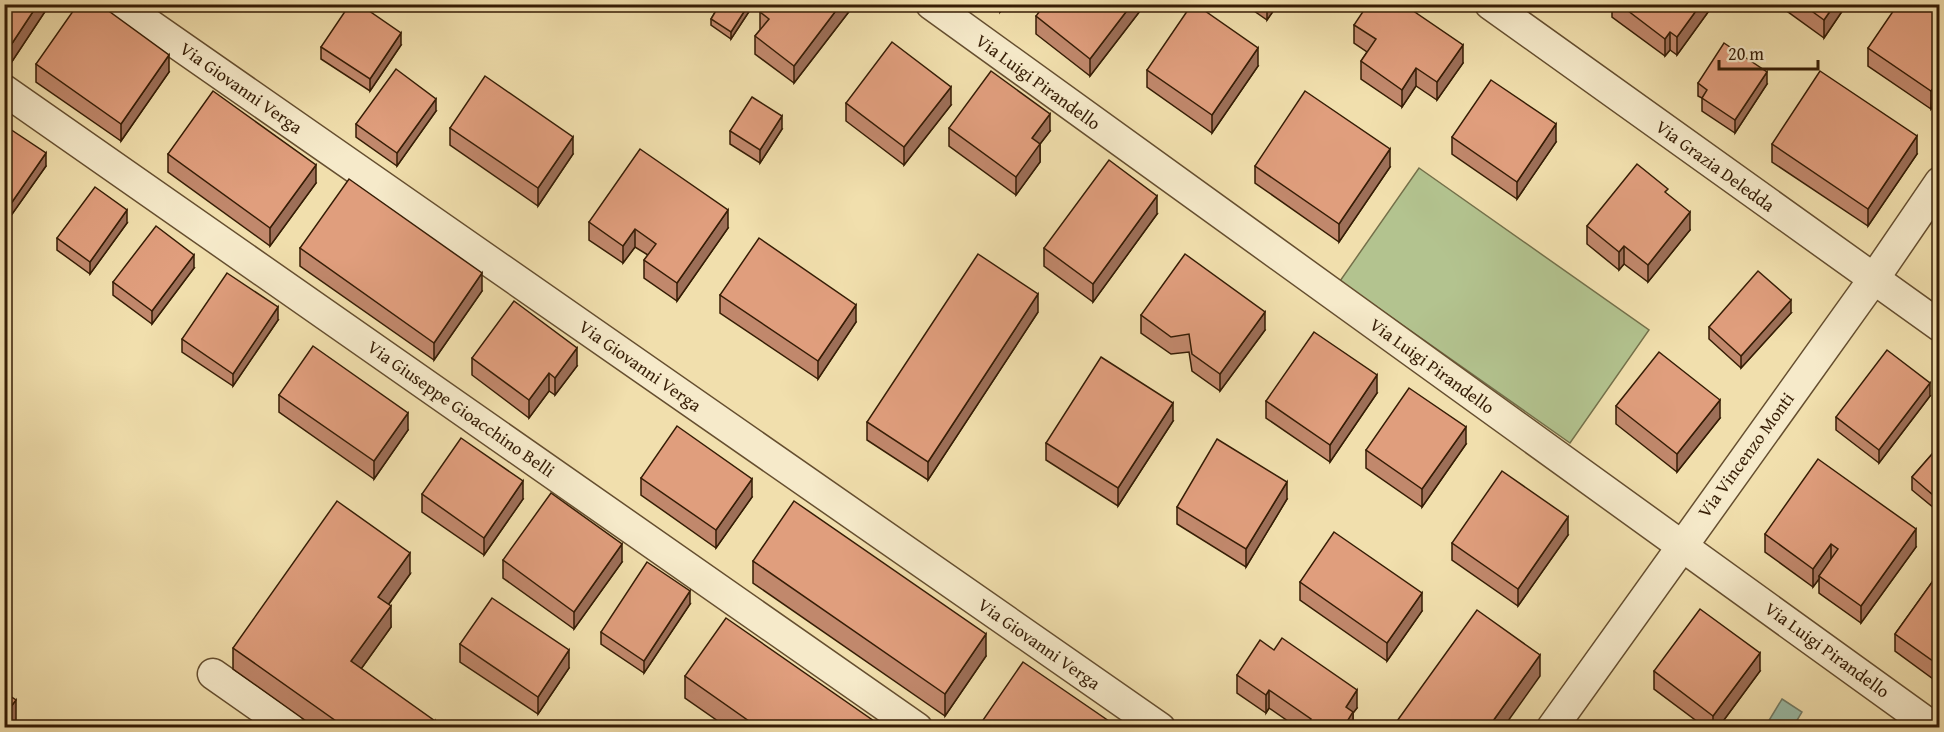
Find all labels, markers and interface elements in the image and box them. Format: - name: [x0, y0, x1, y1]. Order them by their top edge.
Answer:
- street label: Via Luigi Pirandello: [970, 27, 1106, 136]
- scale bar: [1719, 33, 1818, 71]
- street label: Via Giovanni Verga: [174, 35, 308, 140]
- text: 20 m: [1728, 40, 1764, 67]
- street label: Via Grazia Deledda: [1650, 113, 1781, 218]
- street label: Via Luigi Pirandello: [1364, 311, 1500, 420]
- street label: Via Giovanni Verga: [573, 313, 707, 418]
- street label: Via Giuseppe Gioacchino Belli: [362, 333, 561, 484]
- street label: Via Vincenzo Monti: [1691, 386, 1800, 523]
- street label: Via Giovanni Verga: [972, 591, 1106, 696]
- street label: Via Luigi Pirandello: [1759, 595, 1895, 704]

